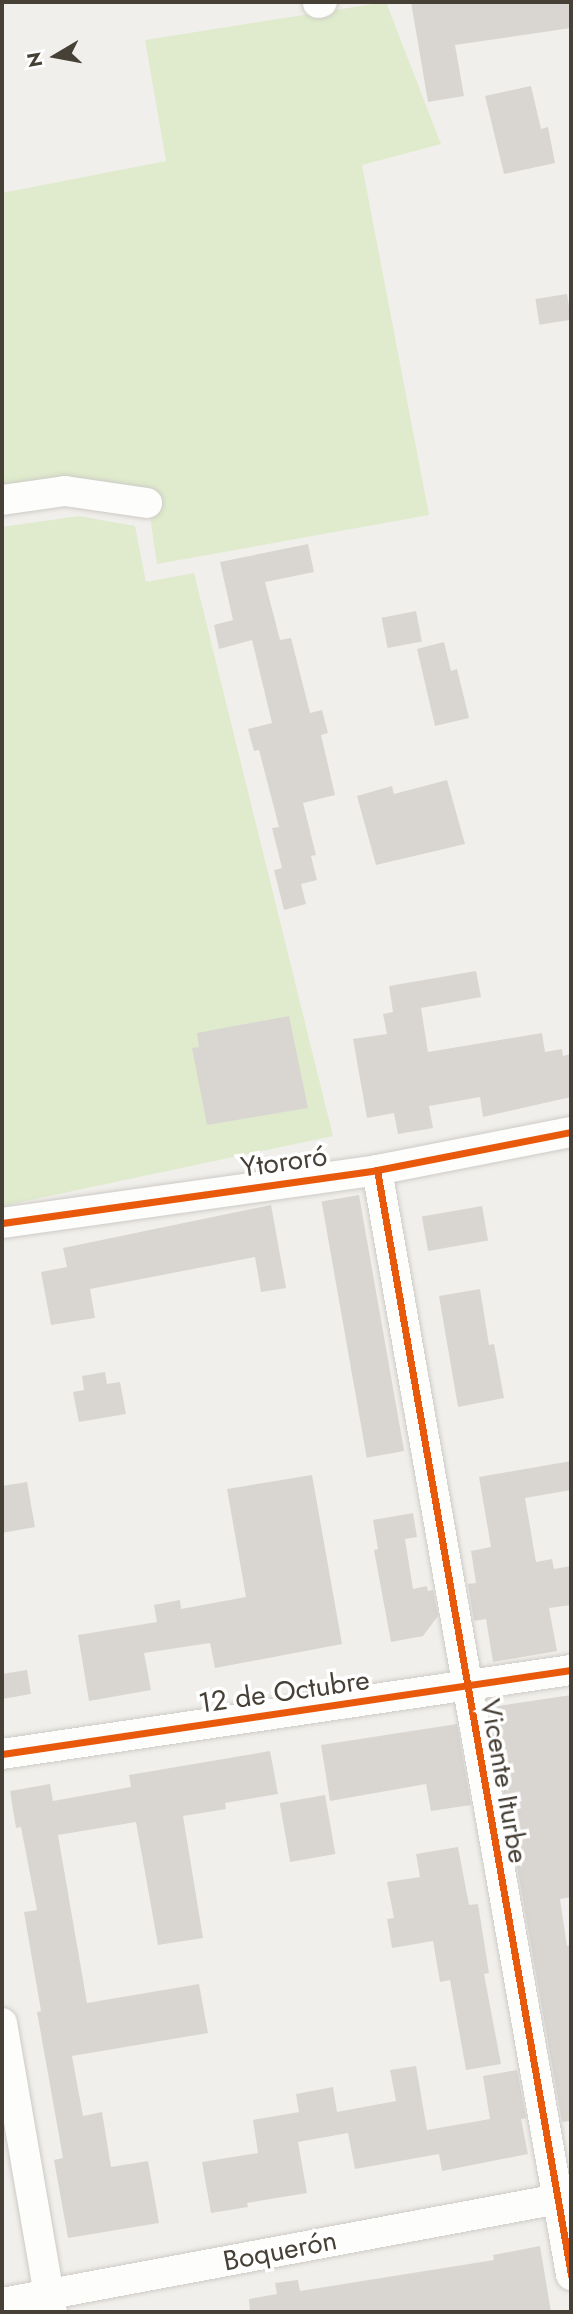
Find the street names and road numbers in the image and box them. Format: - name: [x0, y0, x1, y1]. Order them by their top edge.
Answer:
- street label: Ytororó: [239, 1139, 329, 1185]
- street label: 12 de Octubre: [196, 1663, 372, 1721]
- street label: Vicente Iturbe: [473, 1696, 535, 1866]
- street label: Boquerón: [220, 2224, 340, 2278]

